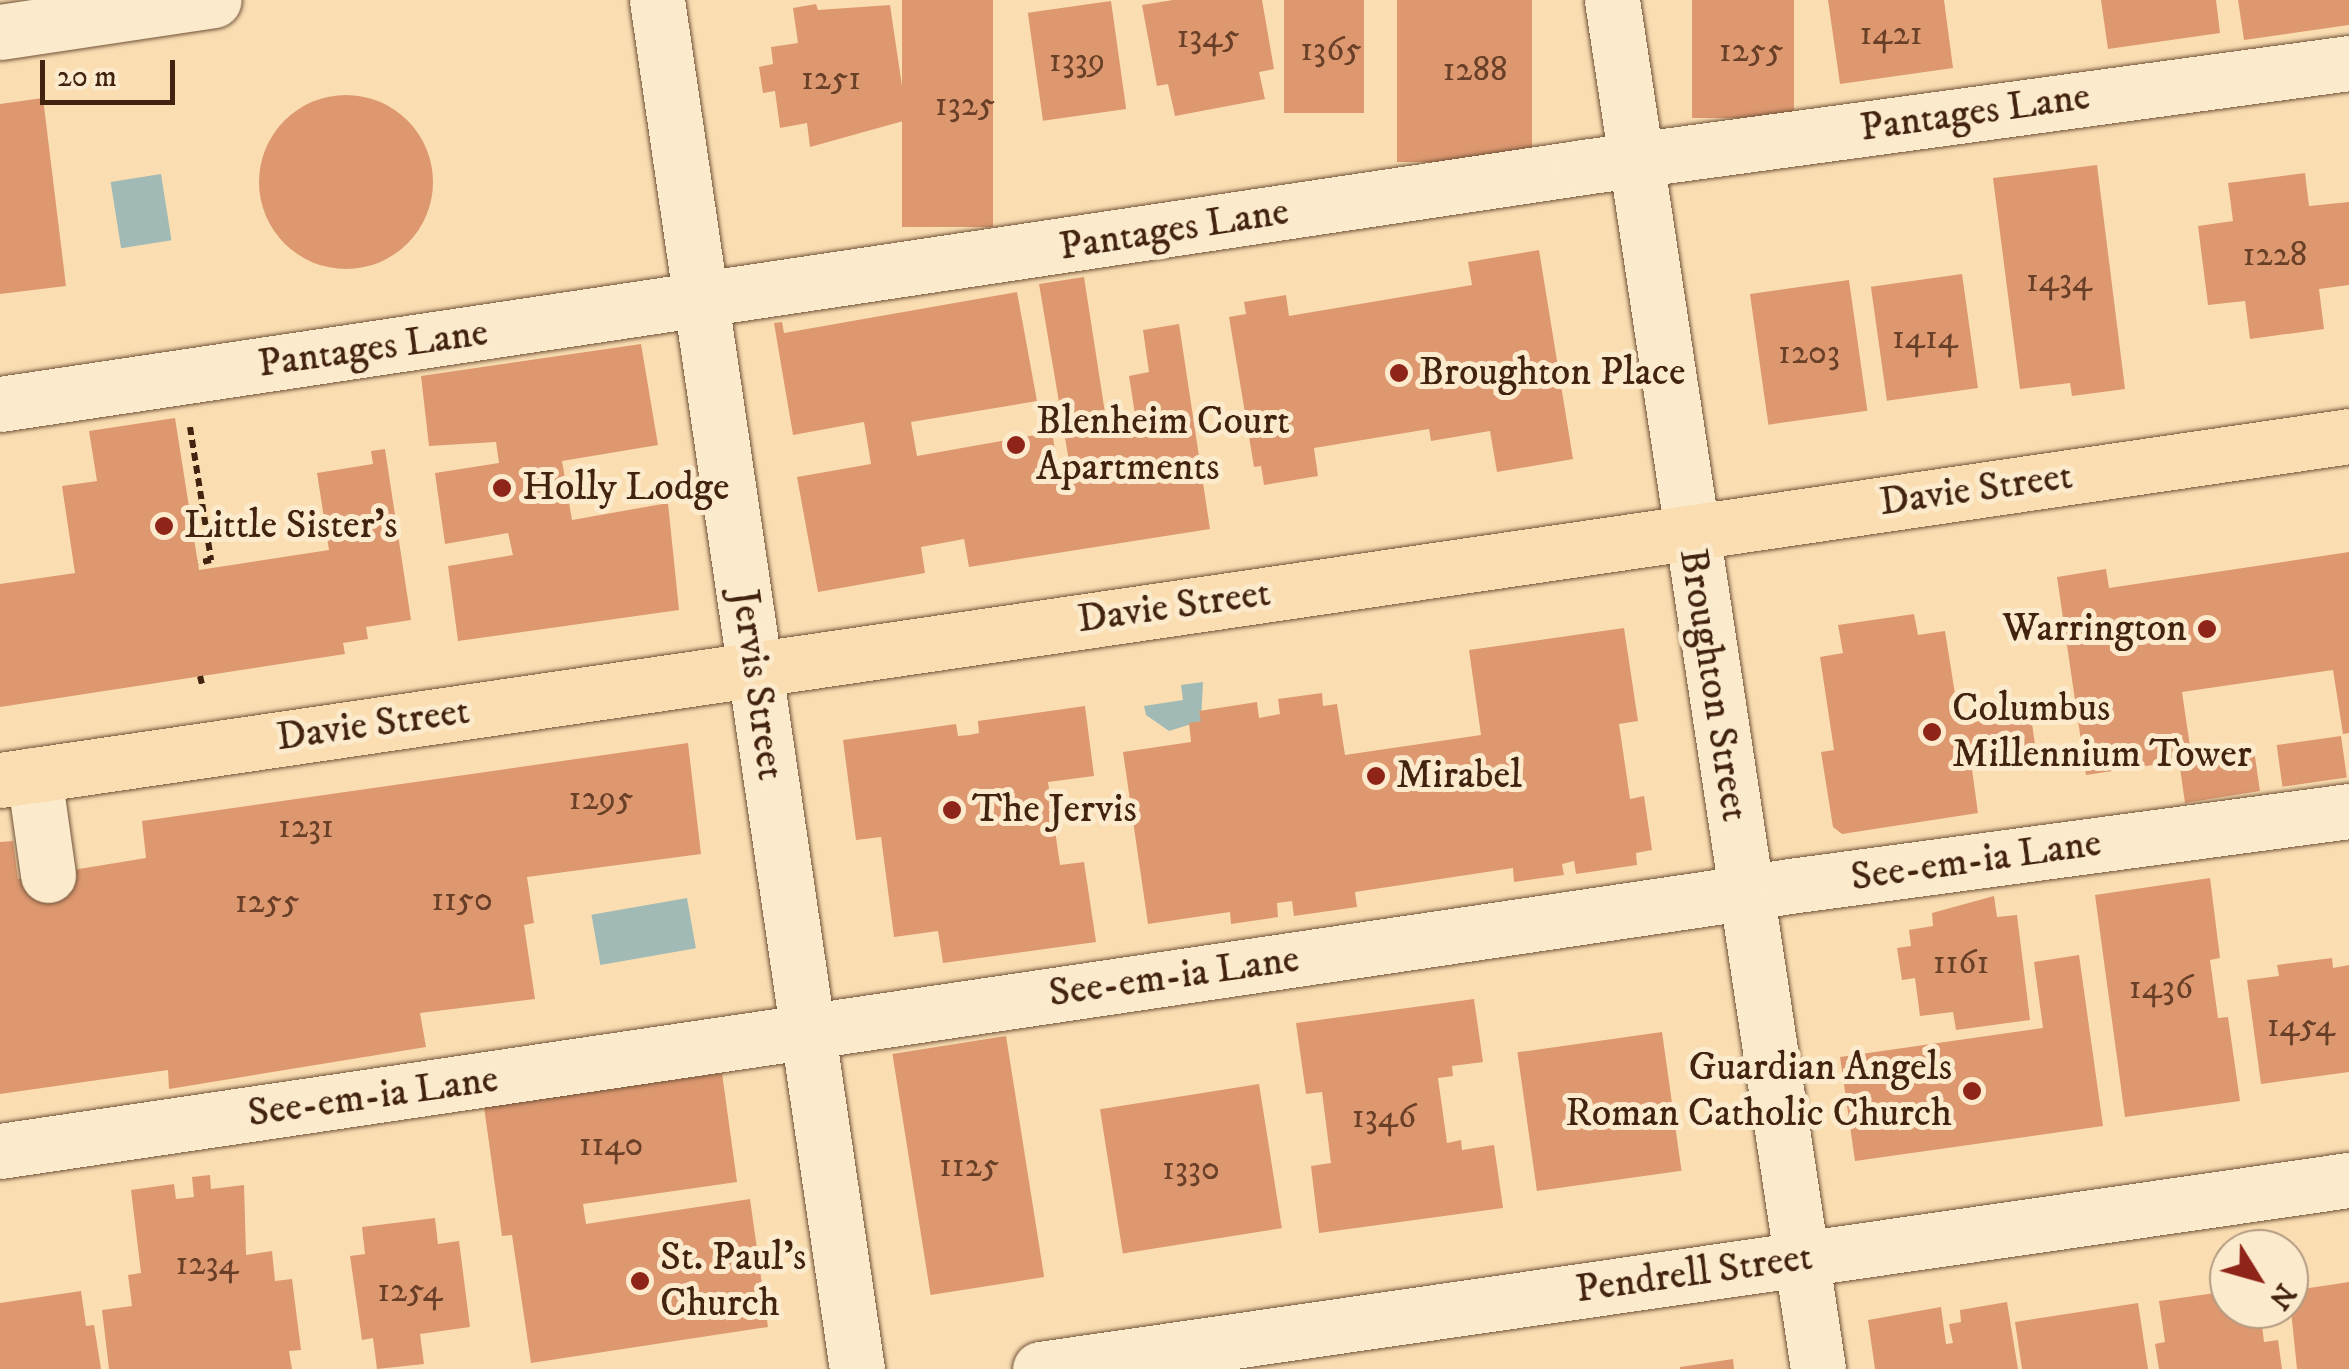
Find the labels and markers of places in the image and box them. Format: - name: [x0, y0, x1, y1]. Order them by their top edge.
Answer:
- place label: Broughton Place: [1419, 349, 1686, 397]
- marker: Broughton Place: [1388, 362, 1410, 384]
- place label: Blenheim Court Apartments: [1036, 398, 1290, 492]
- marker: Blenheim Court Apartments: [1005, 434, 1027, 456]
- place label: Holly Lodge: [522, 464, 730, 512]
- marker: Holly Lodge: [491, 477, 513, 499]
- place label: Little Sister's: [184, 502, 398, 550]
- marker: Little Sister's: [153, 515, 175, 537]
- place label: Warrington: [2002, 605, 2187, 653]
- marker: Warrington: [2196, 618, 2218, 640]
- place label: Columbus Millennium Tower: [1952, 685, 2252, 779]
- marker: Columbus Millennium Tower: [1921, 721, 1943, 743]
- place label: Mirabel: [1396, 752, 1522, 800]
- marker: Mirabel: [1365, 765, 1387, 787]
- place label: The Jervis: [972, 786, 1137, 834]
- marker: The Jervis: [941, 799, 963, 821]
- place label: Guardian Angels Roman Catholic Church: [1565, 1044, 1952, 1138]
- marker: Guardian Angels Roman Catholic Church: [1961, 1080, 1983, 1102]
- place label: St. Paul's Church: [660, 1234, 806, 1328]
- marker: St. Paul's Church: [629, 1270, 651, 1292]

